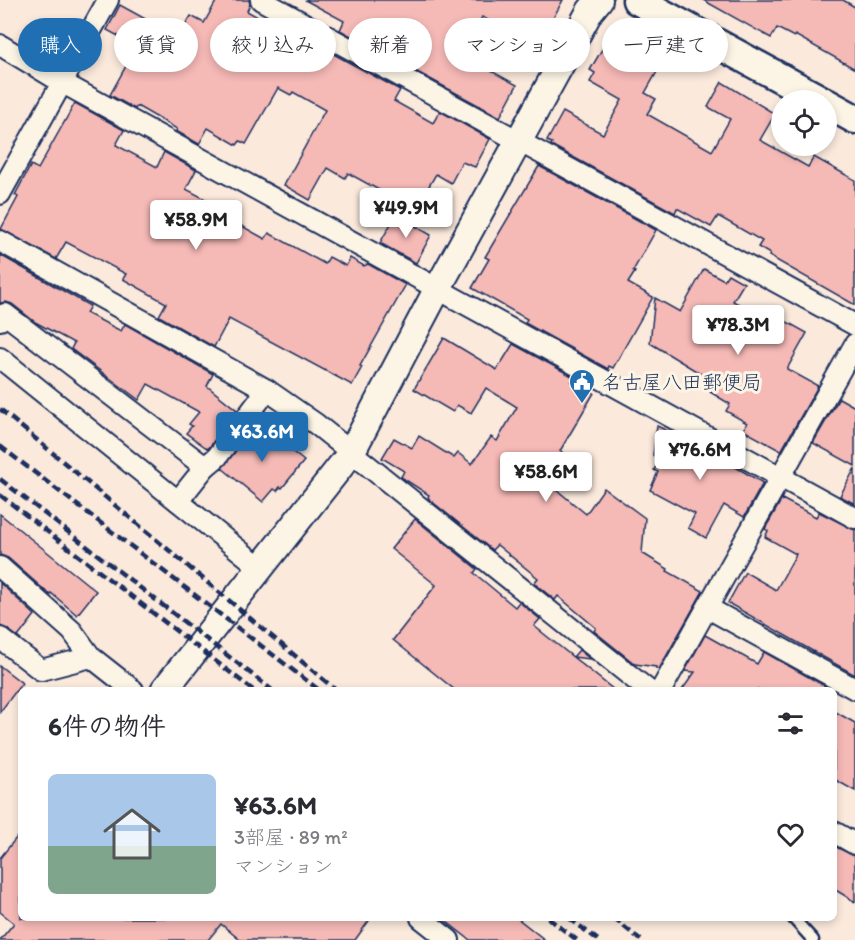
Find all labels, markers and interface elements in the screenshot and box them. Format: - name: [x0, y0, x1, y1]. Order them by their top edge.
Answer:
- chip: 購入: [18, 18, 102, 72]
- chip: 賃貸: [114, 18, 198, 72]
- chip: 絞り込み: [210, 18, 336, 72]
- chip: 新着: [348, 18, 432, 72]
- chip: マンション: [444, 18, 590, 72]
- chip: 一戸建て: [602, 18, 728, 72]
- map controls: [771, 90, 837, 156]
- button: locate: [771, 90, 837, 156]
- pin: ¥49.9M: [357, 188, 455, 239]
- text: ¥49.9M: [374, 195, 438, 219]
- pin: ¥58.9M: [147, 200, 245, 251]
- text: ¥58.9M: [164, 207, 228, 231]
- pin: ¥78.3M: [689, 305, 787, 356]
- text: ¥78.3M: [706, 312, 770, 336]
- public building icon: 名古屋八田郵便局: [567, 367, 597, 405]
- place label: 名古屋八田郵便局: [602, 370, 762, 394]
- pin: ¥63.6M: [213, 412, 311, 463]
- text: ¥63.6M: [230, 419, 294, 443]
- pin: ¥76.6M: [651, 430, 749, 481]
- text: ¥76.6M: [669, 437, 731, 461]
- pin: ¥58.6M: [497, 452, 595, 503]
- text: ¥58.6M: [514, 459, 578, 483]
- icon: filters: [774, 707, 807, 740]
- text: 6件の物件: [48, 710, 166, 742]
- text: ¥63.6M: [234, 789, 317, 821]
- icon: home: [96, 798, 168, 870]
- icon: heart: [774, 818, 807, 851]
- text: 3部屋 · 89 m²: [234, 825, 348, 849]
- text: マンション: [234, 854, 333, 878]

